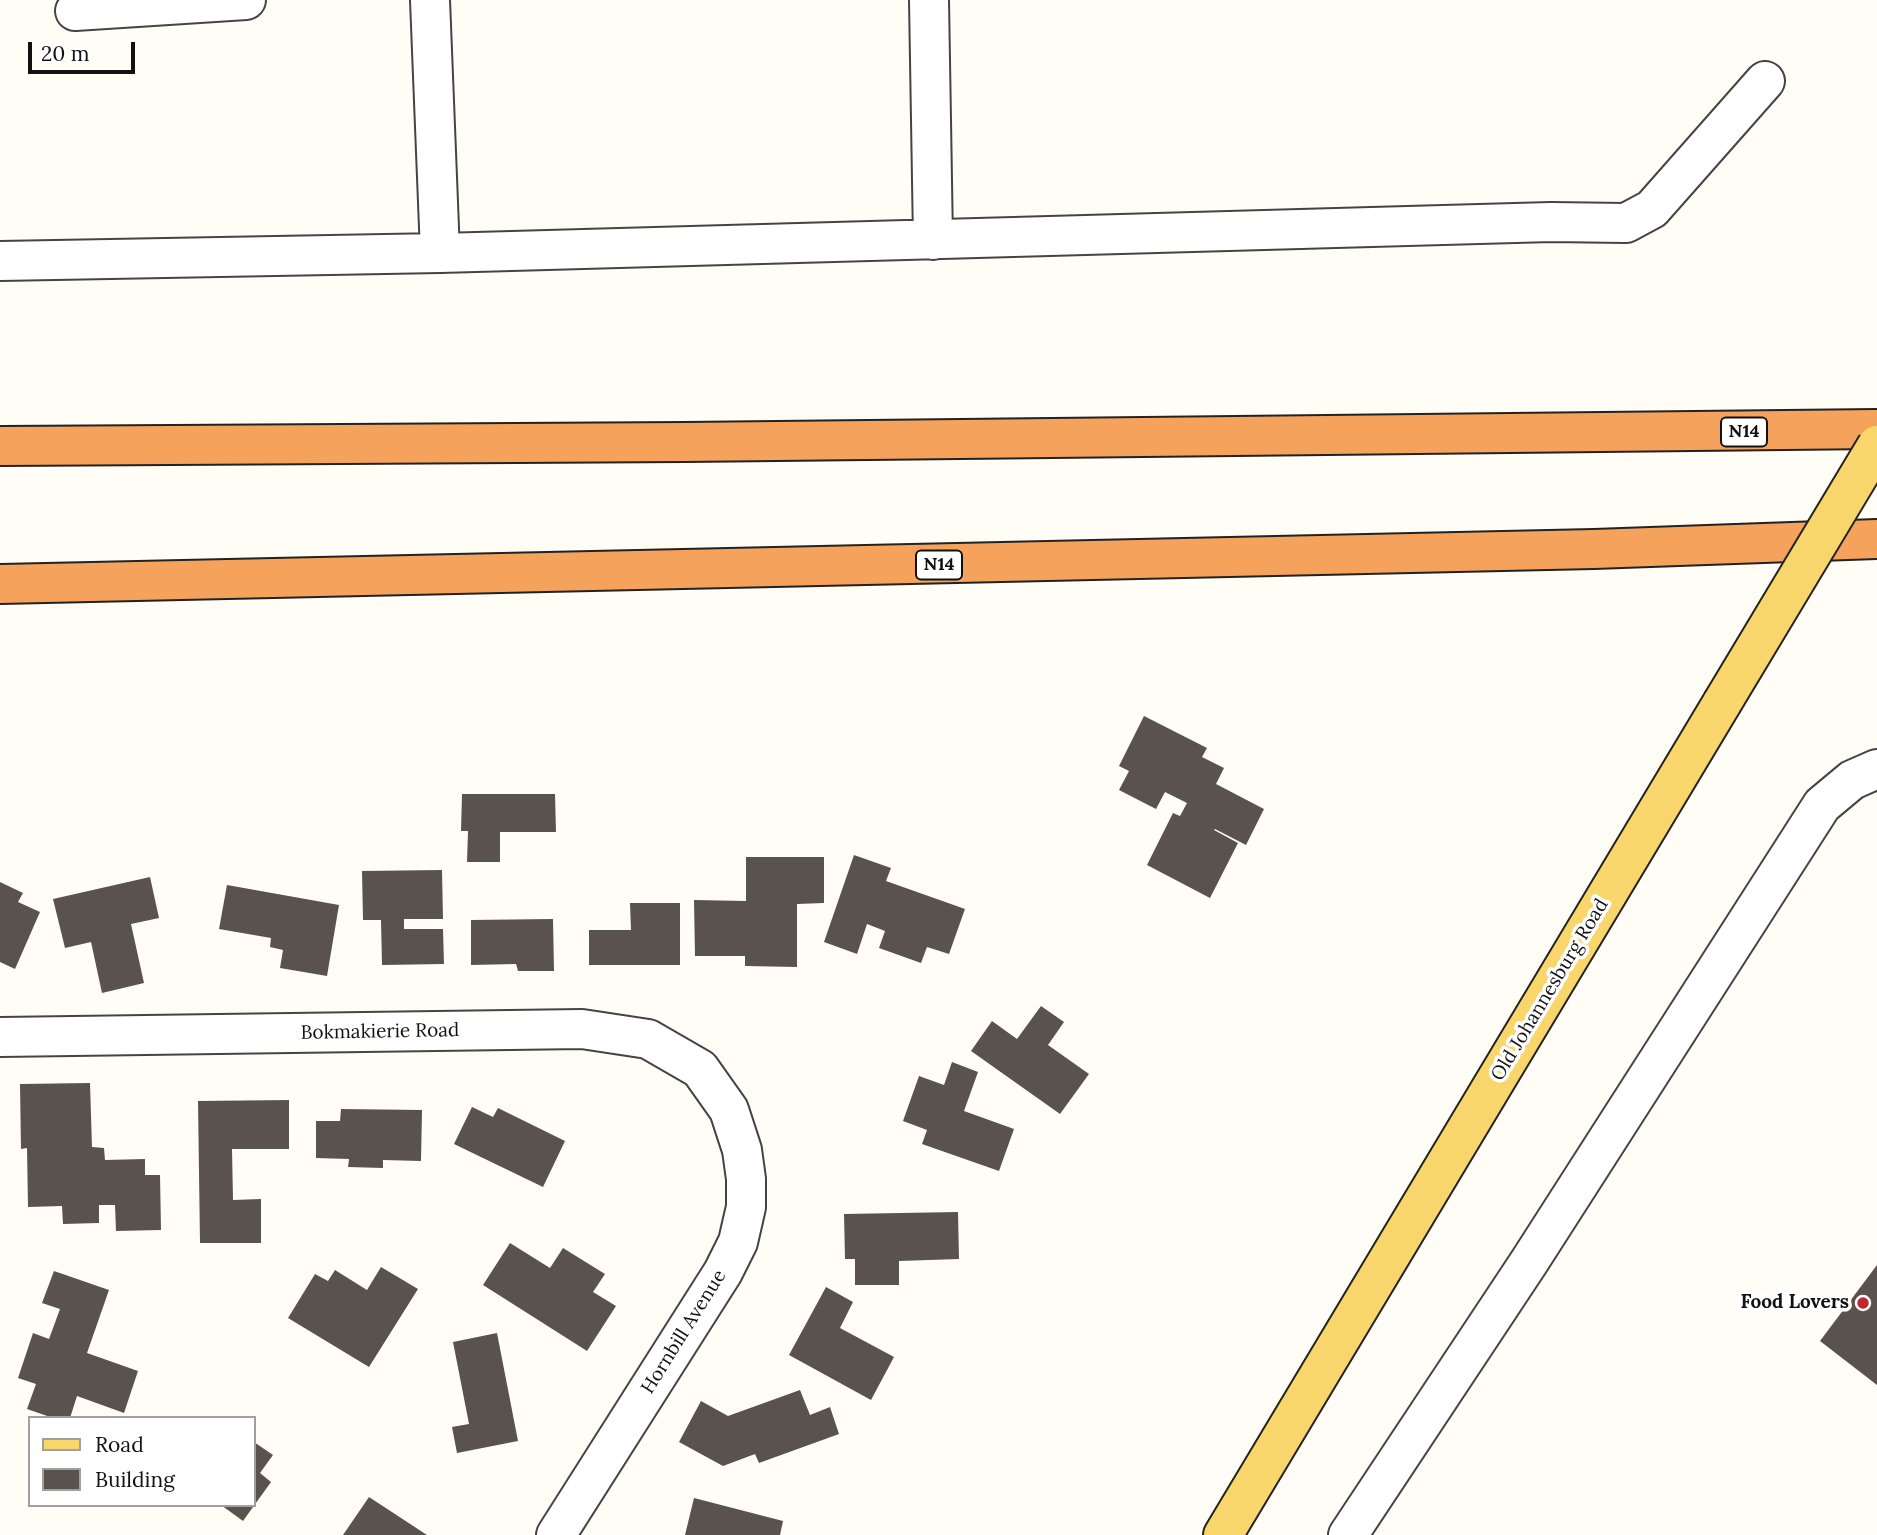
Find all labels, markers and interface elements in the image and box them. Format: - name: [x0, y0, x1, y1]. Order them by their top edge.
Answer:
- scale bar: [32, 28, 138, 72]
- text: 20 m: [41, 40, 90, 67]
- road number: N14: [1721, 418, 1767, 446]
- road number: N14: [916, 550, 962, 580]
- street label: Old Johannesburg Road: [1487, 895, 1613, 1085]
- street label: Bokmakierie Road: [300, 1019, 460, 1045]
- street label: Hornbill Avenue: [637, 1266, 731, 1398]
- place label: Food Lovers: [1741, 1292, 1849, 1314]
- marker: Food Lovers: [1855, 1295, 1871, 1311]
- legend: [28, 1416, 256, 1507]
- text: Road: [95, 1431, 144, 1458]
- text: Building: [95, 1466, 175, 1493]

